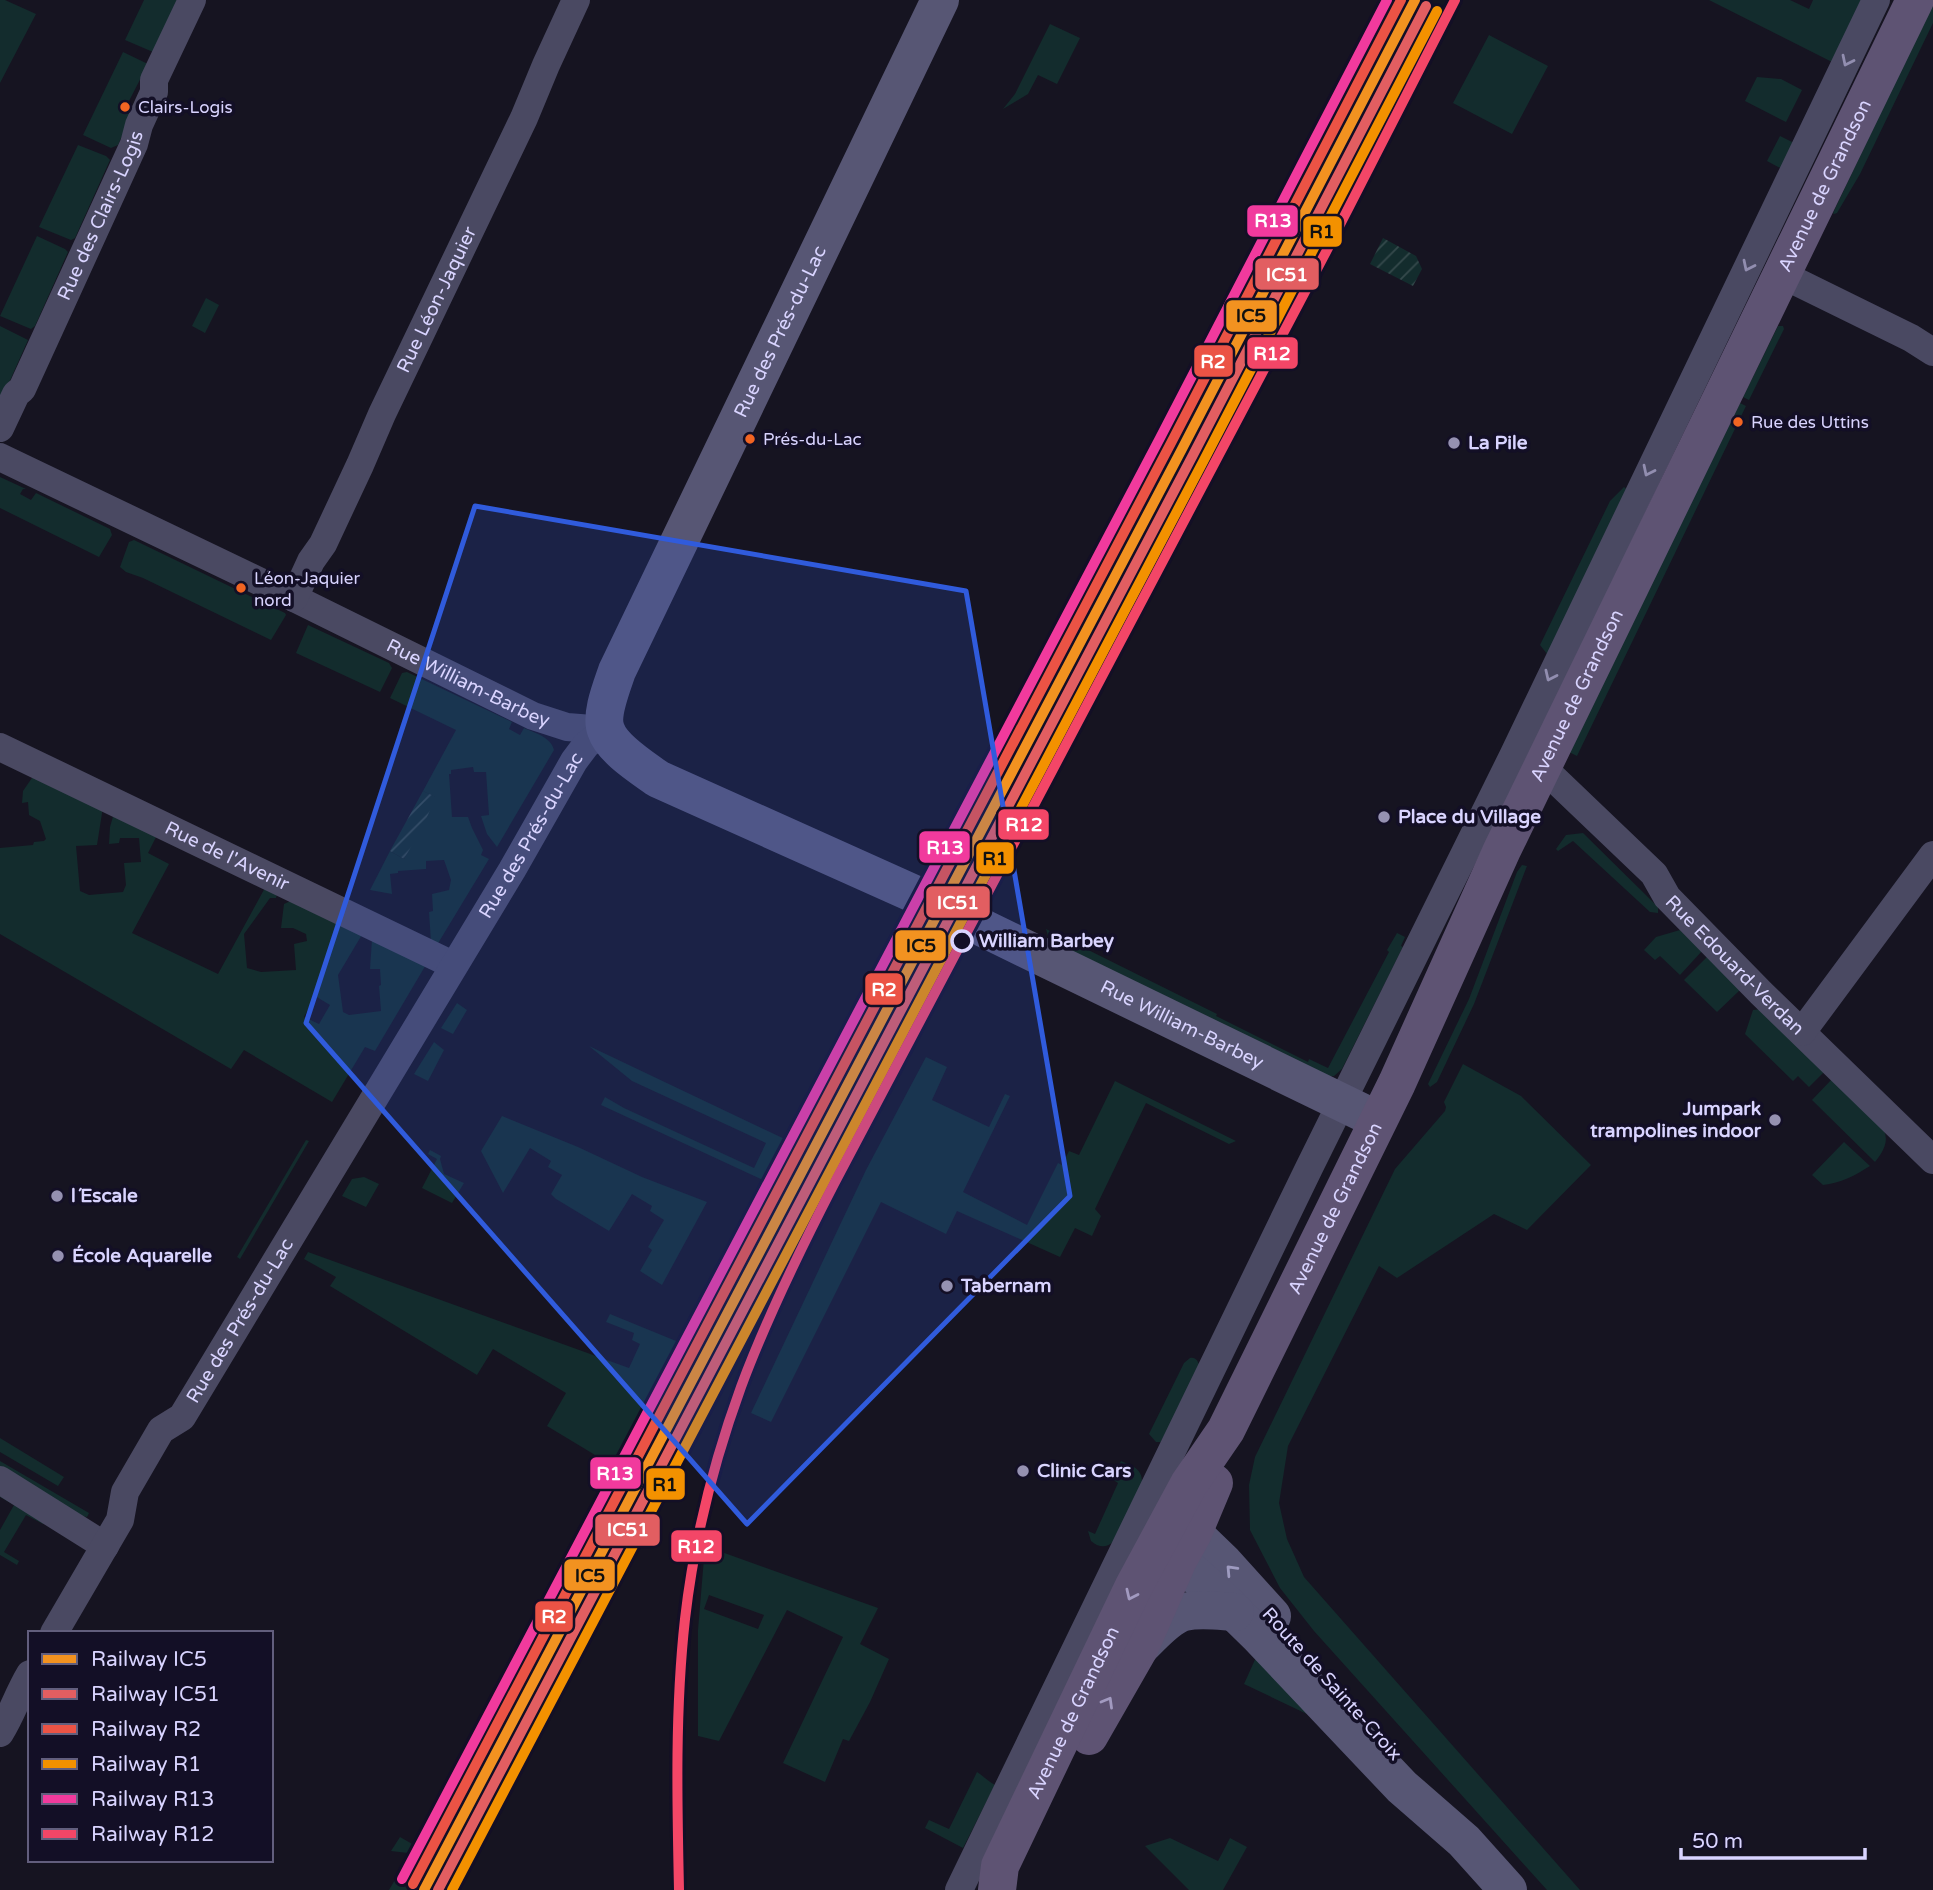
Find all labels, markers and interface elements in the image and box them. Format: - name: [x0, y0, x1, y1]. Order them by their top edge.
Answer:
- one-way arrow: [1841, 54, 1855, 67]
- street label: Avenue de Grandson: [1774, 96, 1876, 275]
- place label: Clairs-Logis: [138, 97, 233, 118]
- marker: Clairs-Logis: [118, 100, 132, 114]
- street label: Rue des Clairs-Logis: [53, 129, 148, 304]
- line badge: R13: [1246, 204, 1299, 238]
- text: R13: [1254, 210, 1292, 232]
- line badge: R1: [1302, 215, 1343, 248]
- text: R1: [1309, 221, 1335, 243]
- street label: Rue Léon-Jaquier: [392, 223, 481, 376]
- street label: Rue des Prés-du-Lac: [730, 242, 831, 421]
- line badge: IC51: [1254, 257, 1320, 291]
- one-way arrow: [1742, 259, 1756, 272]
- text: IC51: [1266, 264, 1308, 286]
- line badge: IC5: [1225, 299, 1278, 333]
- text: IC5: [1236, 305, 1266, 327]
- line badge: R12: [1246, 336, 1299, 370]
- text: R12: [1253, 343, 1291, 365]
- line badge: R2: [1193, 344, 1234, 378]
- text: R2: [1200, 351, 1226, 373]
- place label: Rue des Uttins: [1751, 412, 1869, 433]
- marker: Rue des Uttins: [1731, 415, 1745, 429]
- place label: Prés-du-Lac: [763, 429, 862, 450]
- marker: Prés-du-Lac: [743, 432, 757, 446]
- place label: La Pile: [1468, 432, 1528, 454]
- marker: La Pile: [1446, 435, 1462, 451]
- one-way arrow: [1643, 464, 1657, 476]
- place label: Léon-Jaquier nord: [254, 568, 360, 611]
- marker: Léon-Jaquier nord: [234, 581, 248, 595]
- street label: Avenue de Grandson: [1526, 606, 1628, 785]
- street label: Rue William-Barbey: [383, 634, 552, 732]
- one-way arrow: [1545, 669, 1559, 681]
- street label: Rue des Prés-du-Lac: [474, 748, 588, 922]
- place label: Place du Village: [1398, 806, 1541, 829]
- line badge: R12: [997, 808, 1050, 841]
- marker: Place du Village: [1376, 809, 1392, 825]
- text: R12: [1005, 814, 1043, 836]
- street label: Rue de l'Avenir: [161, 817, 293, 896]
- line badge: R13: [918, 830, 971, 864]
- text: R13: [926, 837, 964, 859]
- line badge: R1: [975, 841, 1015, 875]
- text: R1: [982, 848, 1008, 870]
- line badge: IC51: [925, 885, 991, 919]
- street label: Rue Edouard-Verdan: [1661, 891, 1809, 1040]
- text: IC51: [937, 892, 979, 914]
- line badge: IC5: [894, 929, 947, 962]
- marker: William Barbey: [951, 930, 973, 952]
- place label: William Barbey: [979, 930, 1115, 953]
- text: IC5: [906, 935, 936, 957]
- line badge: R2: [864, 972, 904, 1006]
- street label: Rue William-Barbey: [1097, 976, 1267, 1074]
- text: R2: [871, 979, 897, 1001]
- place label: Jumpark trampolines indoor: [1590, 1098, 1762, 1143]
- marker: Jumpark trampolines indoor: [1767, 1112, 1783, 1128]
- street label: Avenue de Grandson: [1284, 1119, 1387, 1298]
- place label: l´Escale: [71, 1185, 138, 1207]
- marker: l´Escale: [49, 1188, 65, 1204]
- street label: Rue des Prés-du-Lac: [182, 1235, 298, 1407]
- place label: École Aquarelle: [72, 1244, 212, 1268]
- marker: École Aquarelle: [50, 1248, 66, 1264]
- place label: Tabernam: [960, 1275, 1051, 1297]
- marker: Tabernam: [939, 1278, 955, 1294]
- line badge: R13: [589, 1456, 642, 1490]
- place label: Clinic Cars: [1037, 1460, 1131, 1482]
- text: R13: [596, 1463, 634, 1485]
- marker: Clinic Cars: [1015, 1463, 1031, 1479]
- line badge: R1: [645, 1467, 686, 1501]
- text: R1: [652, 1474, 678, 1496]
- line badge: IC51: [594, 1513, 661, 1547]
- text: IC51: [607, 1519, 649, 1541]
- line badge: R12: [670, 1529, 723, 1563]
- text: R12: [677, 1536, 715, 1558]
- line badge: IC5: [563, 1558, 616, 1592]
- text: IC5: [575, 1565, 605, 1587]
- one-way arrow: [1227, 1565, 1239, 1578]
- one-way arrow: [1125, 1588, 1139, 1600]
- line badge: R2: [534, 1600, 574, 1633]
- street label: Route de Sainte-Croix: [1258, 1603, 1406, 1765]
- text: R2: [541, 1606, 567, 1628]
- street label: Avenue de Grandson: [1023, 1623, 1124, 1803]
- legend: [28, 1631, 273, 1862]
- text: Railway IC5: [91, 1647, 207, 1672]
- text: Railway IC51: [91, 1682, 220, 1707]
- one-way arrow: [1100, 1697, 1113, 1709]
- text: Railway R2: [91, 1717, 201, 1742]
- text: Railway R1: [91, 1752, 201, 1777]
- text: Railway R13: [91, 1787, 214, 1812]
- scale bar: [1681, 1816, 1865, 1860]
- text: Railway R12: [91, 1822, 214, 1847]
- text: 50 m: [1692, 1829, 1743, 1854]

